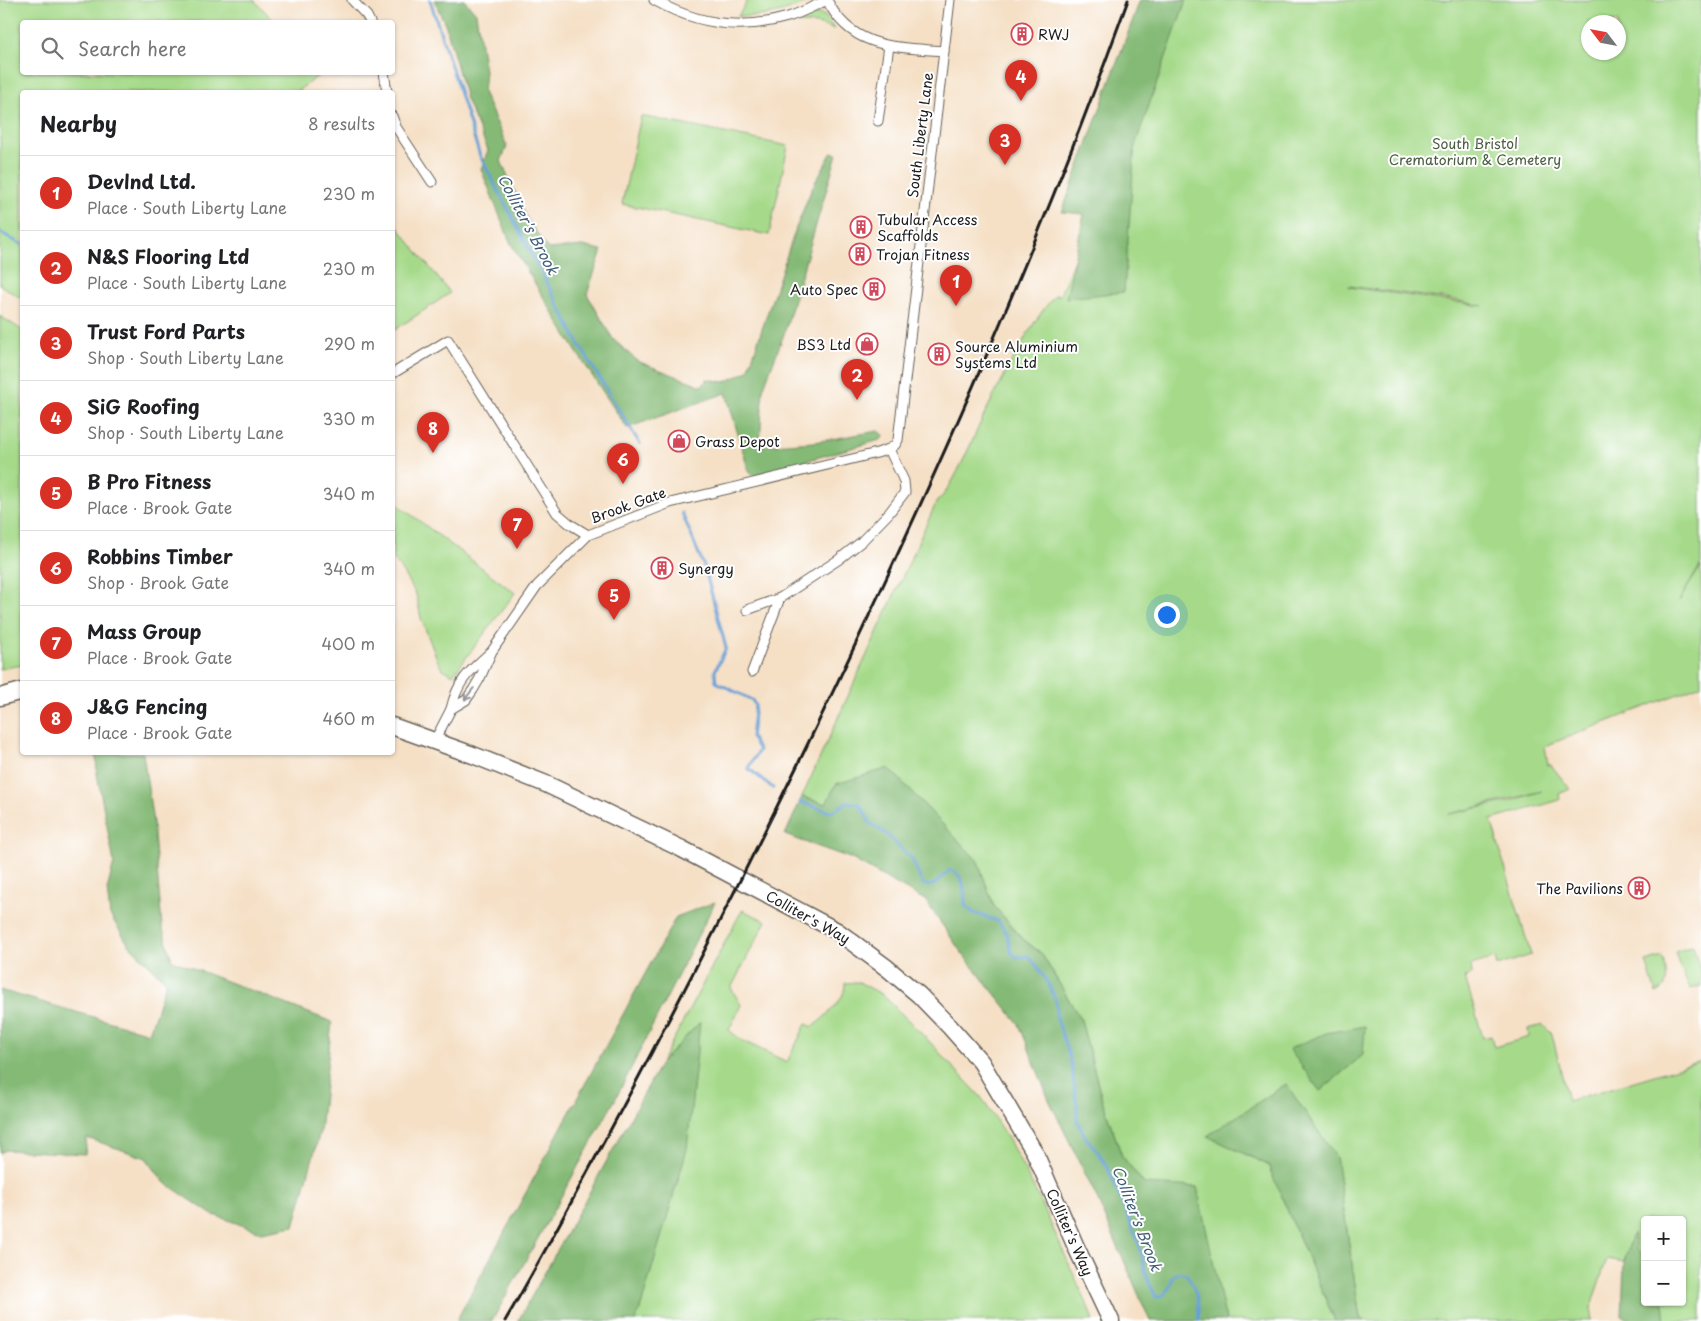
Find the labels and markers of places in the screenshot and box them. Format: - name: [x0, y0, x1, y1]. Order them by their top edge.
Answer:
- building icon: RWJ: [1010, 22, 1034, 46]
- place label: RWJ: [1038, 24, 1070, 45]
- pin: 4: [1005, 60, 1037, 101]
- pin: 3: [989, 124, 1021, 165]
- place label: Tubular Access Scaffolds: [877, 209, 978, 246]
- building icon: Tubular Access Scaffolds: [849, 215, 873, 239]
- building icon: Trojan Fitness: [848, 242, 872, 266]
- place label: Trojan Fitness: [876, 244, 970, 265]
- pin: 1: [940, 265, 972, 306]
- building icon: Auto Spec: [862, 277, 886, 301]
- place label: Auto Spec: [790, 279, 858, 300]
- shop icon: BS3 Ltd: [855, 332, 879, 356]
- place label: BS3 Ltd: [796, 334, 851, 355]
- place label: Source Aluminium Systems Ltd: [955, 336, 1078, 373]
- building icon: Source Aluminium Systems Ltd: [927, 342, 951, 366]
- pin: 2: [841, 359, 873, 400]
- pin: 8: [417, 412, 449, 453]
- shop icon: Grass Depot: [667, 429, 691, 453]
- place label: Grass Depot: [695, 431, 780, 452]
- pin: 6: [607, 443, 639, 484]
- pin: 7: [501, 508, 533, 549]
- building icon: Synergy: [650, 556, 674, 580]
- place label: Synergy: [678, 558, 734, 579]
- pin: 5: [598, 579, 630, 620]
- building icon: The Pavilions: [1627, 876, 1651, 900]
- place label: The Pavilions: [1536, 878, 1623, 899]

